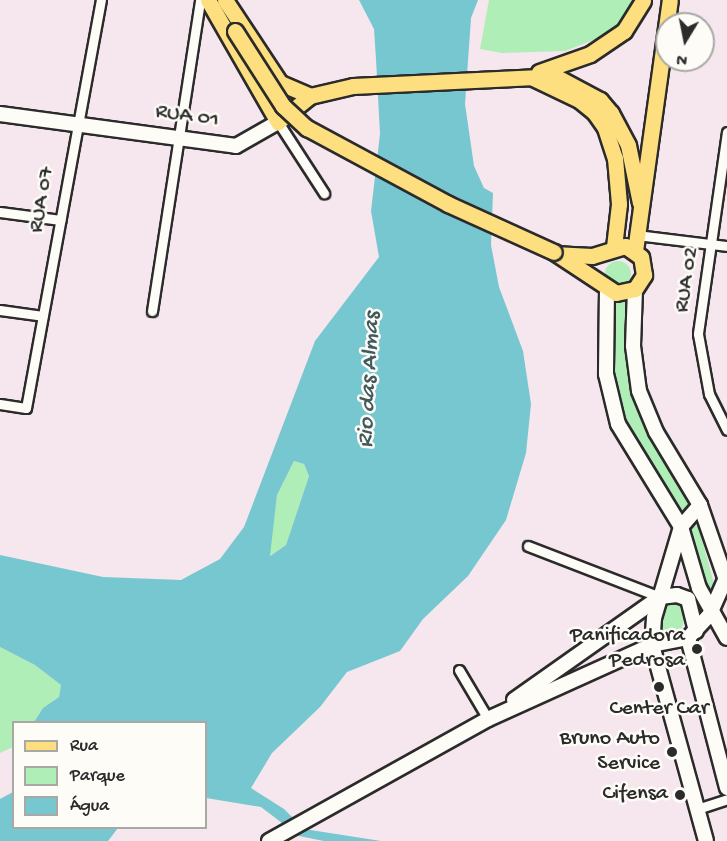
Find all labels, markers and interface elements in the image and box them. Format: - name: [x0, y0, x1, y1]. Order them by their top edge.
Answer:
- north arrow: [655, 12, 715, 72]
- text: N: [675, 48, 689, 69]
- street label: RUA 01: [154, 99, 220, 135]
- street label: RUA 07: [24, 165, 62, 235]
- street label: RUA 02: [670, 245, 706, 315]
- water label: Rio das Almas: [352, 311, 388, 449]
- place label: Panificadora Pedrosa: [570, 623, 685, 674]
- marker: Panificadora Pedrosa: [690, 642, 704, 656]
- marker: Center Car: [652, 680, 666, 694]
- place label: Center Car: [610, 697, 708, 723]
- legend: [12, 721, 207, 829]
- place label: Bruno Auto Service: [560, 726, 660, 778]
- text: Rua: [70, 736, 98, 757]
- marker: Bruno Auto Service: [665, 745, 679, 759]
- text: Parque: [70, 766, 125, 787]
- place label: Cifensa: [602, 782, 668, 808]
- marker: Cifensa: [673, 788, 687, 802]
- text: Água: [70, 796, 109, 817]

